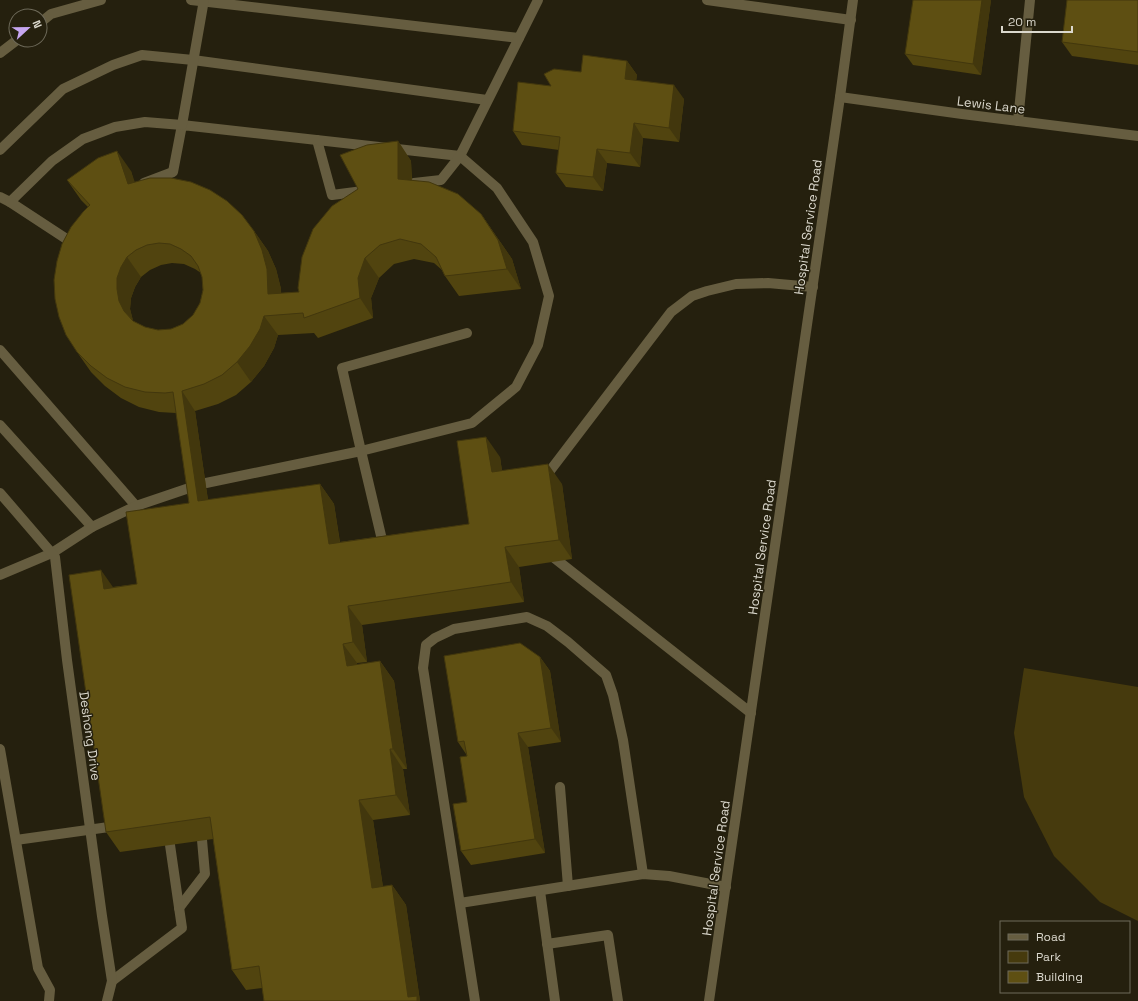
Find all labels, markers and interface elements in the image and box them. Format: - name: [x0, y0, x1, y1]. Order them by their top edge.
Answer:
- north arrow: [8, 8, 48, 48]
- scale bar: [1002, 8, 1072, 34]
- text: 20 m: [1008, 14, 1036, 30]
- text: N: [29, 18, 45, 30]
- street label: Lewis Lane: [956, 92, 1026, 118]
- street label: Hospital Service Road: [790, 158, 826, 296]
- street label: Hospital Service Road: [744, 478, 780, 616]
- street label: Deshong Drive: [75, 690, 105, 782]
- street label: Hospital Service Road: [698, 799, 734, 937]
- legend: [1000, 921, 1130, 993]
- text: Road: [1036, 929, 1065, 945]
- text: Park: [1036, 949, 1061, 965]
- text: Building: [1036, 969, 1083, 985]

